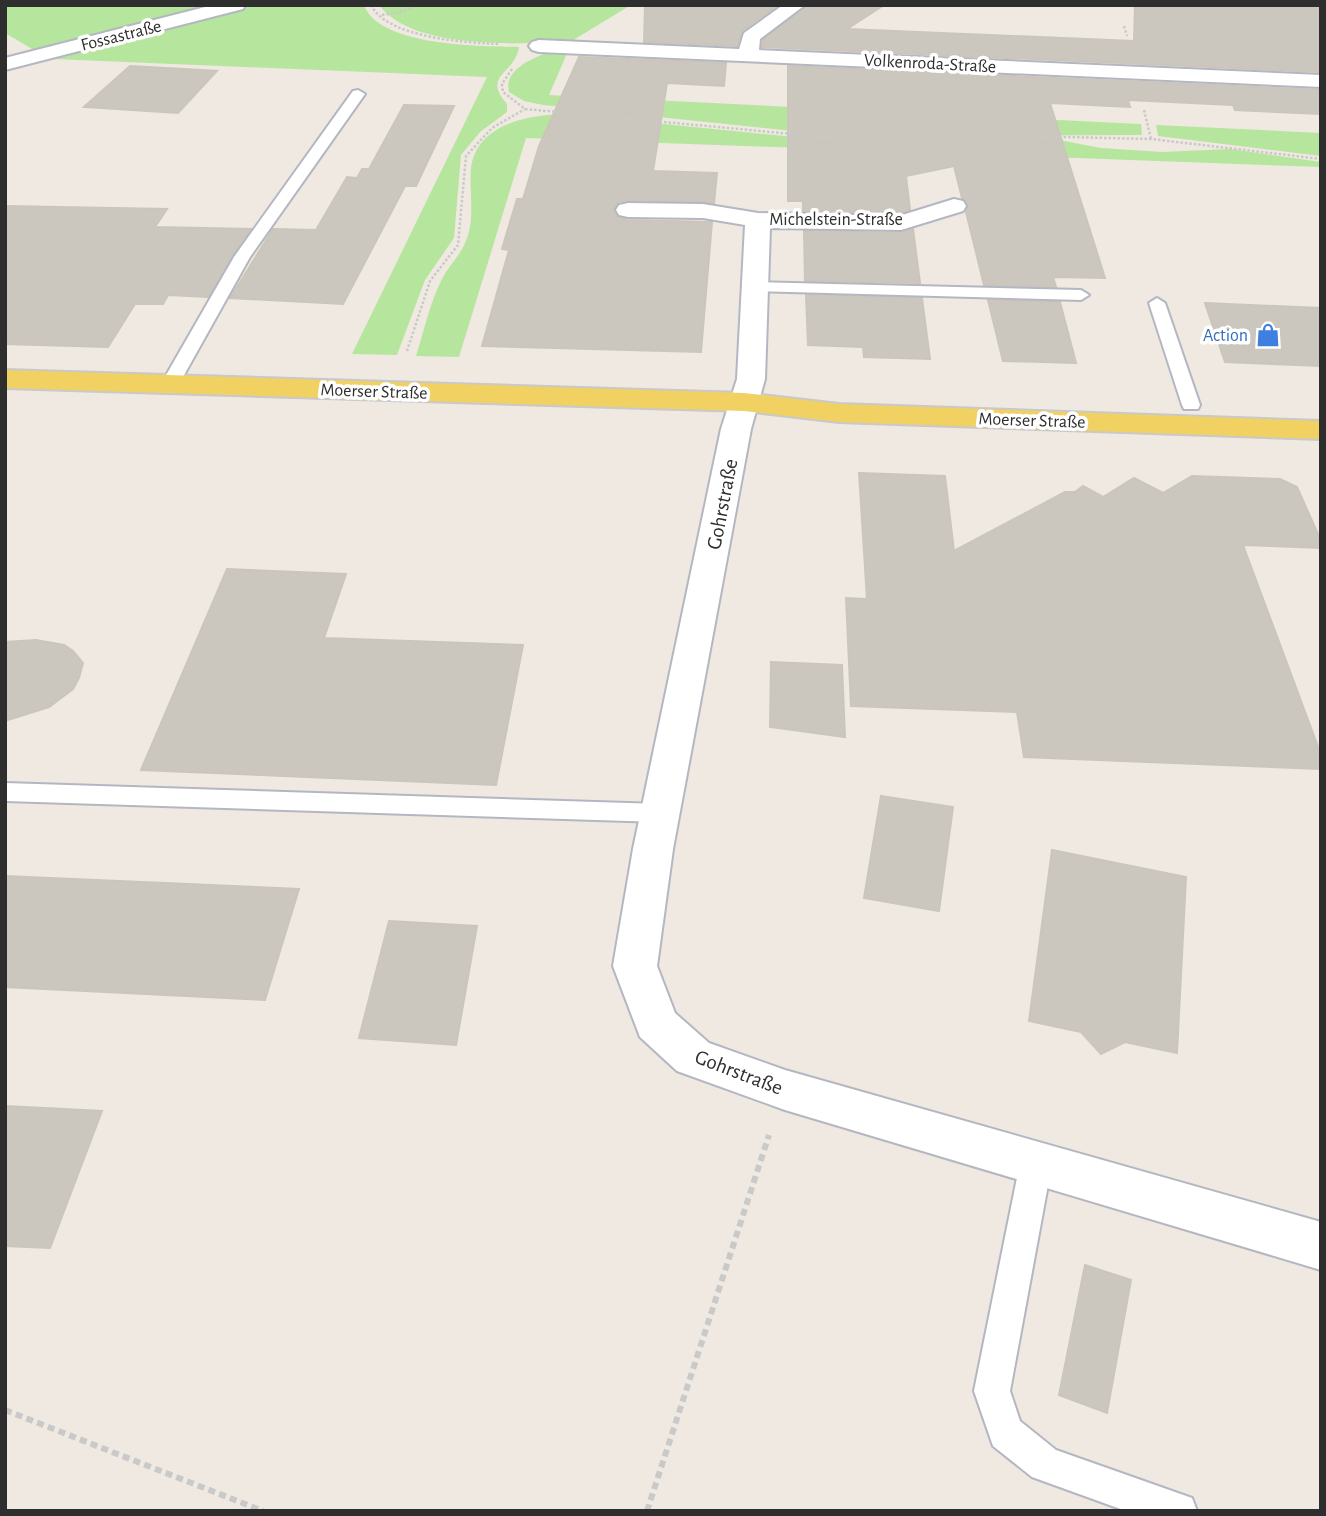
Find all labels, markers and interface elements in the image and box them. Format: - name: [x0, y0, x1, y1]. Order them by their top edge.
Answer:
- street label: Fossastraße: [79, 17, 163, 55]
- street label: Volkenroda-Straße: [863, 52, 996, 76]
- street label: Michelstein-Straße: [769, 211, 903, 229]
- shop icon: Action: [1254, 321, 1282, 349]
- place label: Action: [1203, 327, 1248, 345]
- street label: Moerser Straße: [320, 381, 428, 403]
- street label: Moerser Straße: [978, 410, 1086, 432]
- street label: Gohrstraße: [703, 457, 742, 551]
- street label: Gohrstraße: [692, 1046, 786, 1099]

